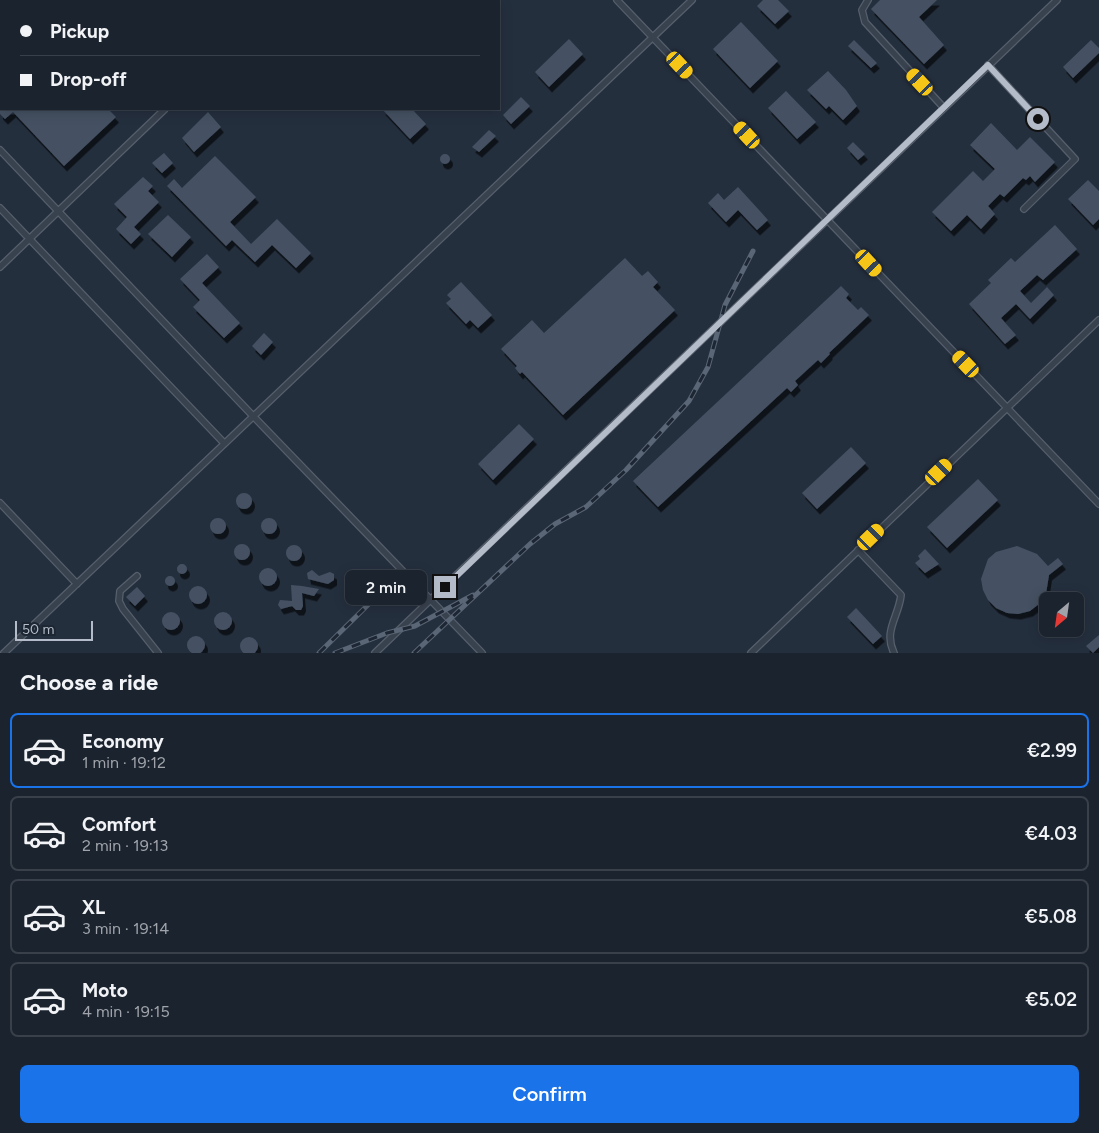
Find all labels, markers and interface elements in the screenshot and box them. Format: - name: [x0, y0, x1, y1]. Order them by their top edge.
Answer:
- text: Pickup: [50, 20, 109, 43]
- car: [664, 49, 695, 81]
- car: [904, 66, 935, 98]
- text: Drop-off: [50, 68, 127, 91]
- route start: [1027, 108, 1049, 130]
- car: [731, 119, 762, 151]
- car: [853, 247, 884, 279]
- car: [950, 348, 981, 380]
- car: [922, 456, 955, 488]
- car: [854, 521, 887, 553]
- callout: 2 min: [345, 570, 428, 604]
- route end: [434, 576, 456, 598]
- text: 2 min: [366, 578, 406, 597]
- north arrow: [1039, 592, 1084, 638]
- map controls: [1039, 592, 1084, 637]
- scale bar: [15, 618, 92, 641]
- text: 50 m: [22, 621, 54, 638]
- text: Choose a ride: [20, 669, 158, 696]
- icon: car: [22, 728, 67, 773]
- text: Economy: [82, 730, 164, 753]
- text: €2.99: [1027, 739, 1077, 762]
- text: 1 min · 19:12: [82, 753, 166, 772]
- icon: car: [22, 811, 67, 856]
- text: Comfort: [82, 813, 157, 836]
- text: €4.03: [1025, 822, 1077, 845]
- text: 2 min · 19:13: [82, 836, 168, 855]
- icon: car: [22, 894, 67, 939]
- text: XL: [82, 896, 105, 919]
- text: €5.08: [1025, 905, 1077, 928]
- text: 3 min · 19:14: [82, 919, 169, 938]
- icon: car: [22, 977, 67, 1022]
- text: Moto: [82, 979, 128, 1002]
- text: €5.02: [1026, 988, 1077, 1011]
- text: 4 min · 19:15: [82, 1002, 170, 1021]
- button: Confirm: [20, 1065, 1079, 1123]

